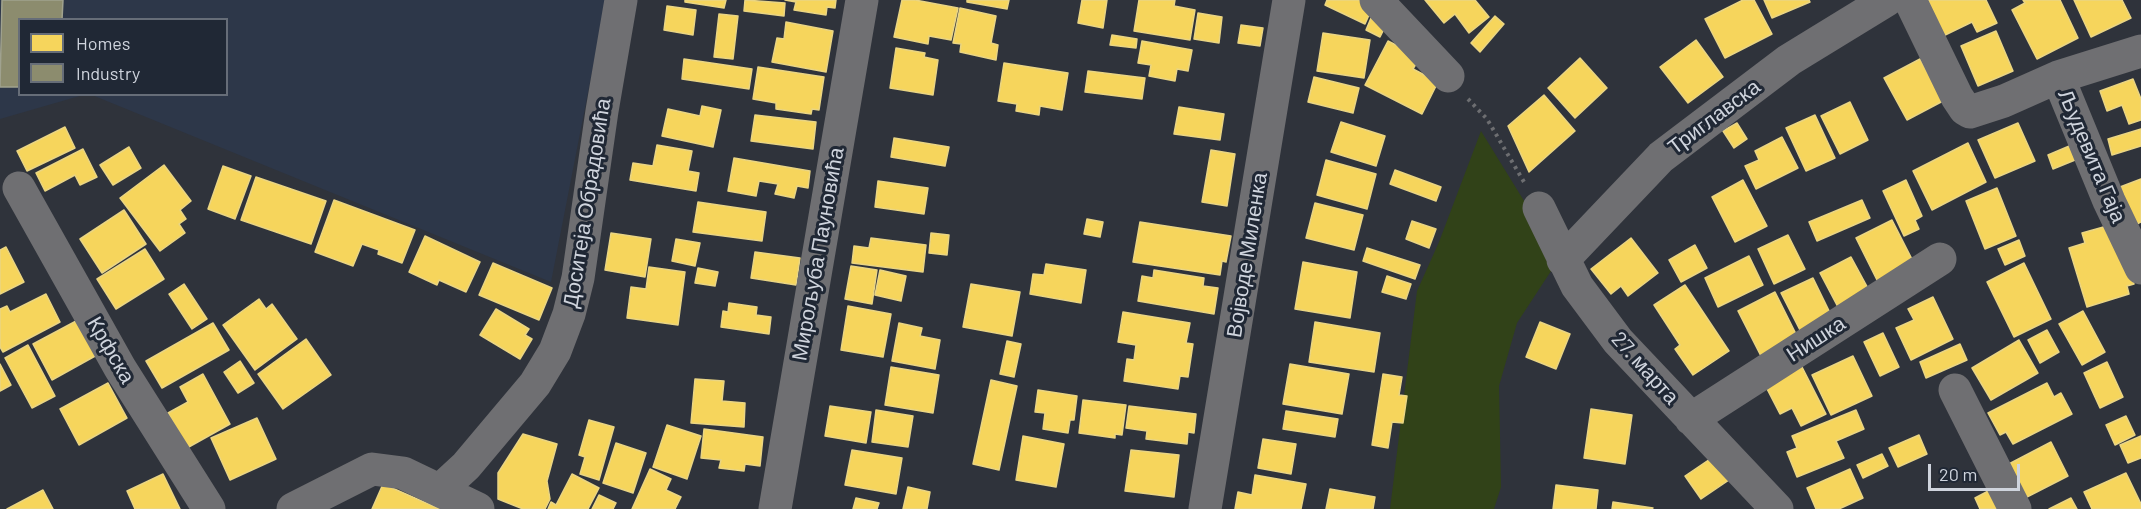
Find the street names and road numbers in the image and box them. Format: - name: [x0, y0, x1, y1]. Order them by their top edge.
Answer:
- street label: Триглавска: [1663, 74, 1765, 160]
- street label: Људевита Гаја: [2053, 86, 2131, 226]
- street label: Доситеја Обрадовића: [558, 96, 616, 310]
- street label: Мирољуба Пауновића: [787, 145, 849, 363]
- street label: Војводе Миленка: [1222, 171, 1272, 339]
- street label: Нишка: [1782, 311, 1850, 367]
- street label: Крфска: [82, 312, 140, 388]
- street label: 27. марта: [1606, 327, 1684, 409]

